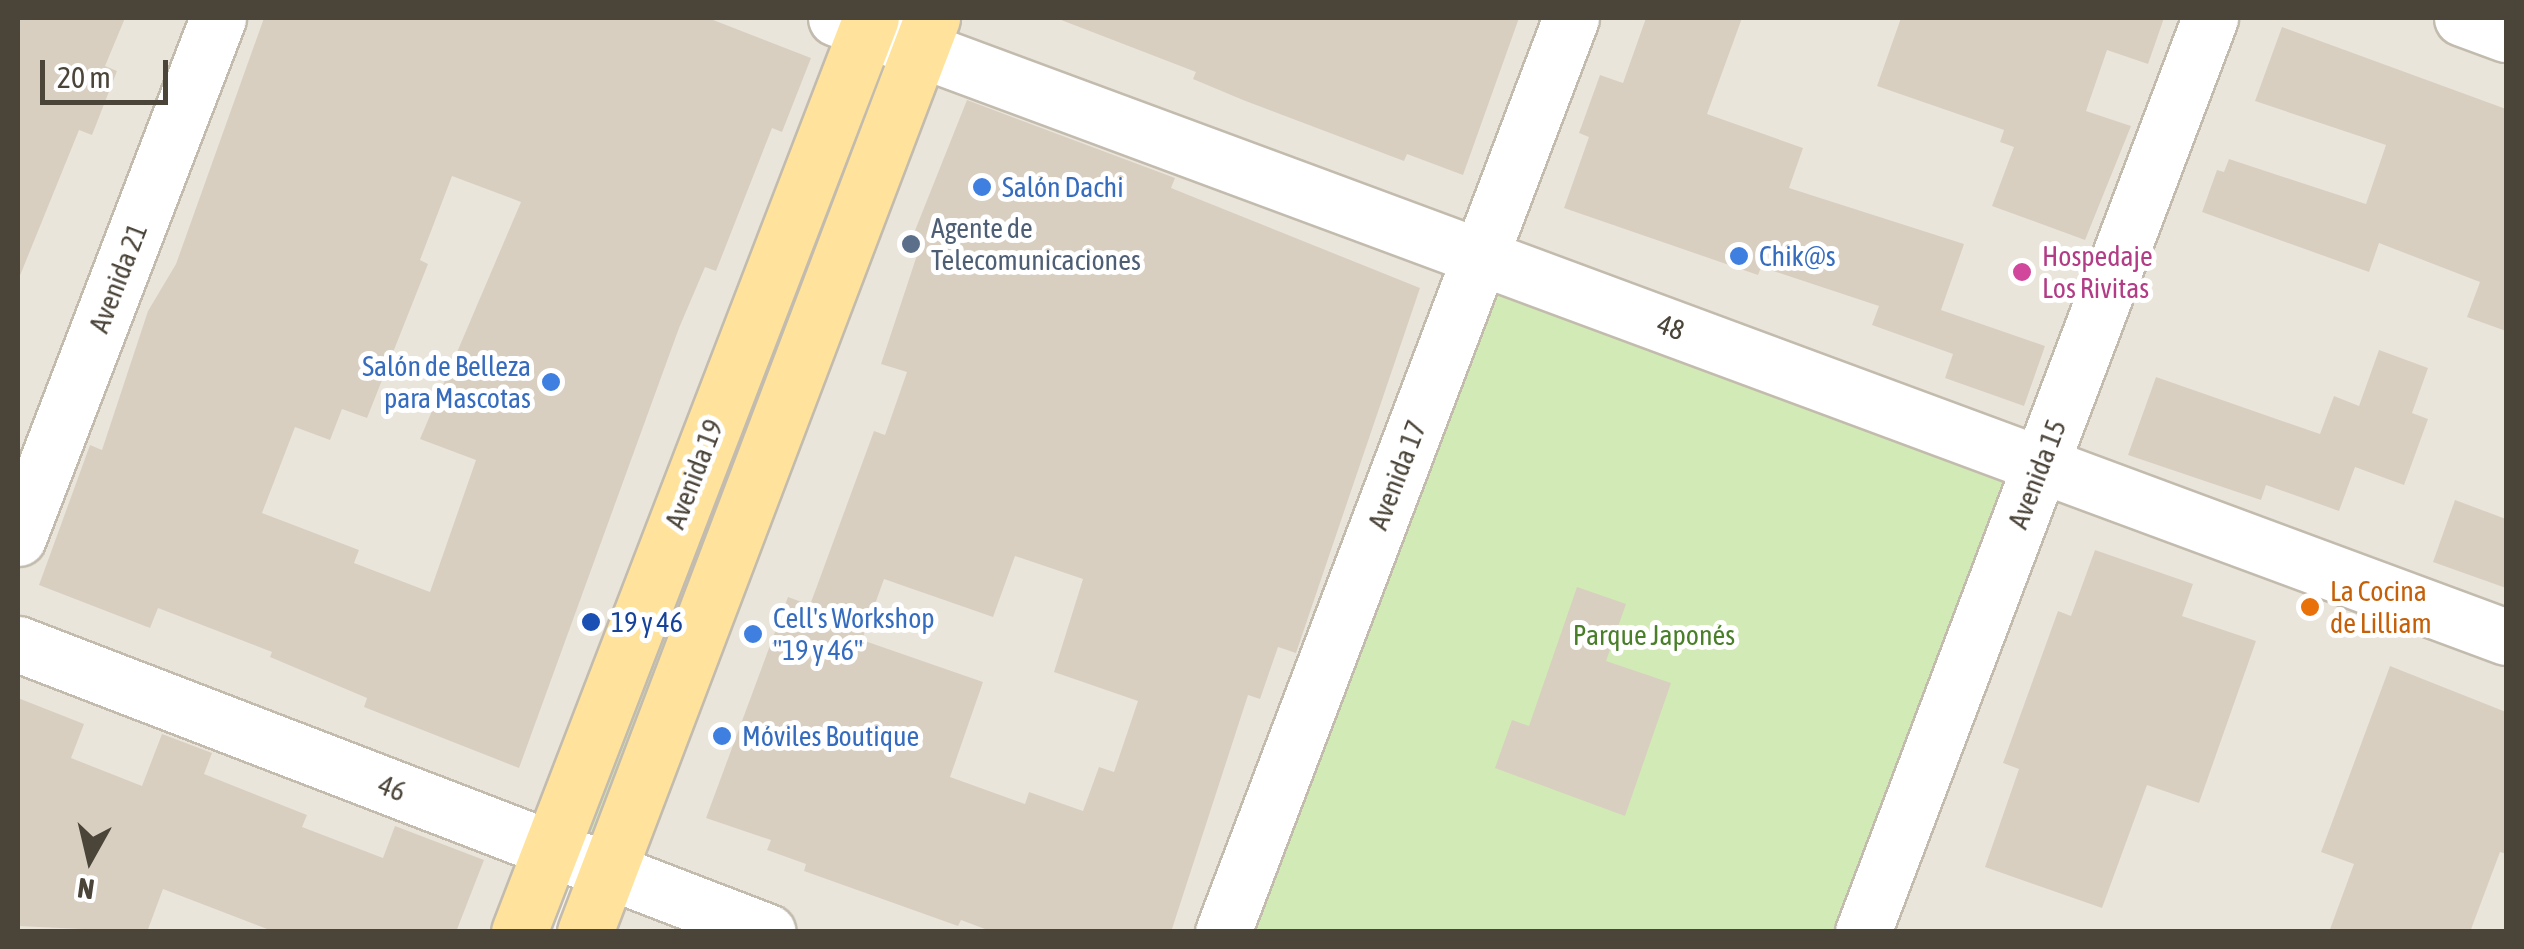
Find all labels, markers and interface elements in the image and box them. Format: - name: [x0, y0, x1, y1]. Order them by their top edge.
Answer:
- scale bar: [45, 40, 172, 102]
- text: 20 m: [57, 60, 111, 94]
- place label: Salón Dachi: [1002, 170, 1124, 204]
- marker: Salón Dachi: [971, 176, 993, 198]
- place label: Agente de Telecomunicaciones: [931, 211, 1141, 277]
- street label: Avenida 21: [82, 219, 154, 337]
- marker: Agente de Telecomunicaciones: [900, 233, 922, 255]
- place label: Chik@s: [1759, 239, 1836, 273]
- place label: Hospedaje Los Rivitas: [2042, 239, 2153, 305]
- marker: Chik@s: [1728, 245, 1750, 267]
- marker: Hospedaje Los Rivitas: [2011, 261, 2033, 283]
- street label: 48: [1653, 307, 1689, 347]
- place label: Salón de Belleza para Mascotas: [362, 349, 531, 415]
- marker: Salón de Belleza para Mascotas: [540, 371, 562, 393]
- street label: Avenida 19: [658, 415, 730, 533]
- street label: Avenida 15: [2001, 415, 2073, 533]
- street label: Avenida 17: [1361, 416, 1433, 534]
- place label: La Cocina de Lilliam: [2330, 574, 2432, 640]
- marker: La Cocina de Lilliam: [2299, 596, 2321, 618]
- place label: Cell's Workshop "19 y 46": [773, 601, 935, 667]
- place label: 19 y 46: [611, 605, 683, 639]
- marker: 19 y 46: [580, 611, 602, 633]
- park label: Parque Japonés: [1573, 618, 1735, 652]
- marker: Cell's Workshop "19 y 46": [742, 623, 764, 645]
- place label: Móviles Boutique: [742, 719, 919, 753]
- marker: Móviles Boutique: [711, 725, 733, 747]
- street label: 46: [374, 768, 410, 808]
- north arrow: [40, 809, 140, 909]
- text: N: [75, 872, 96, 906]

